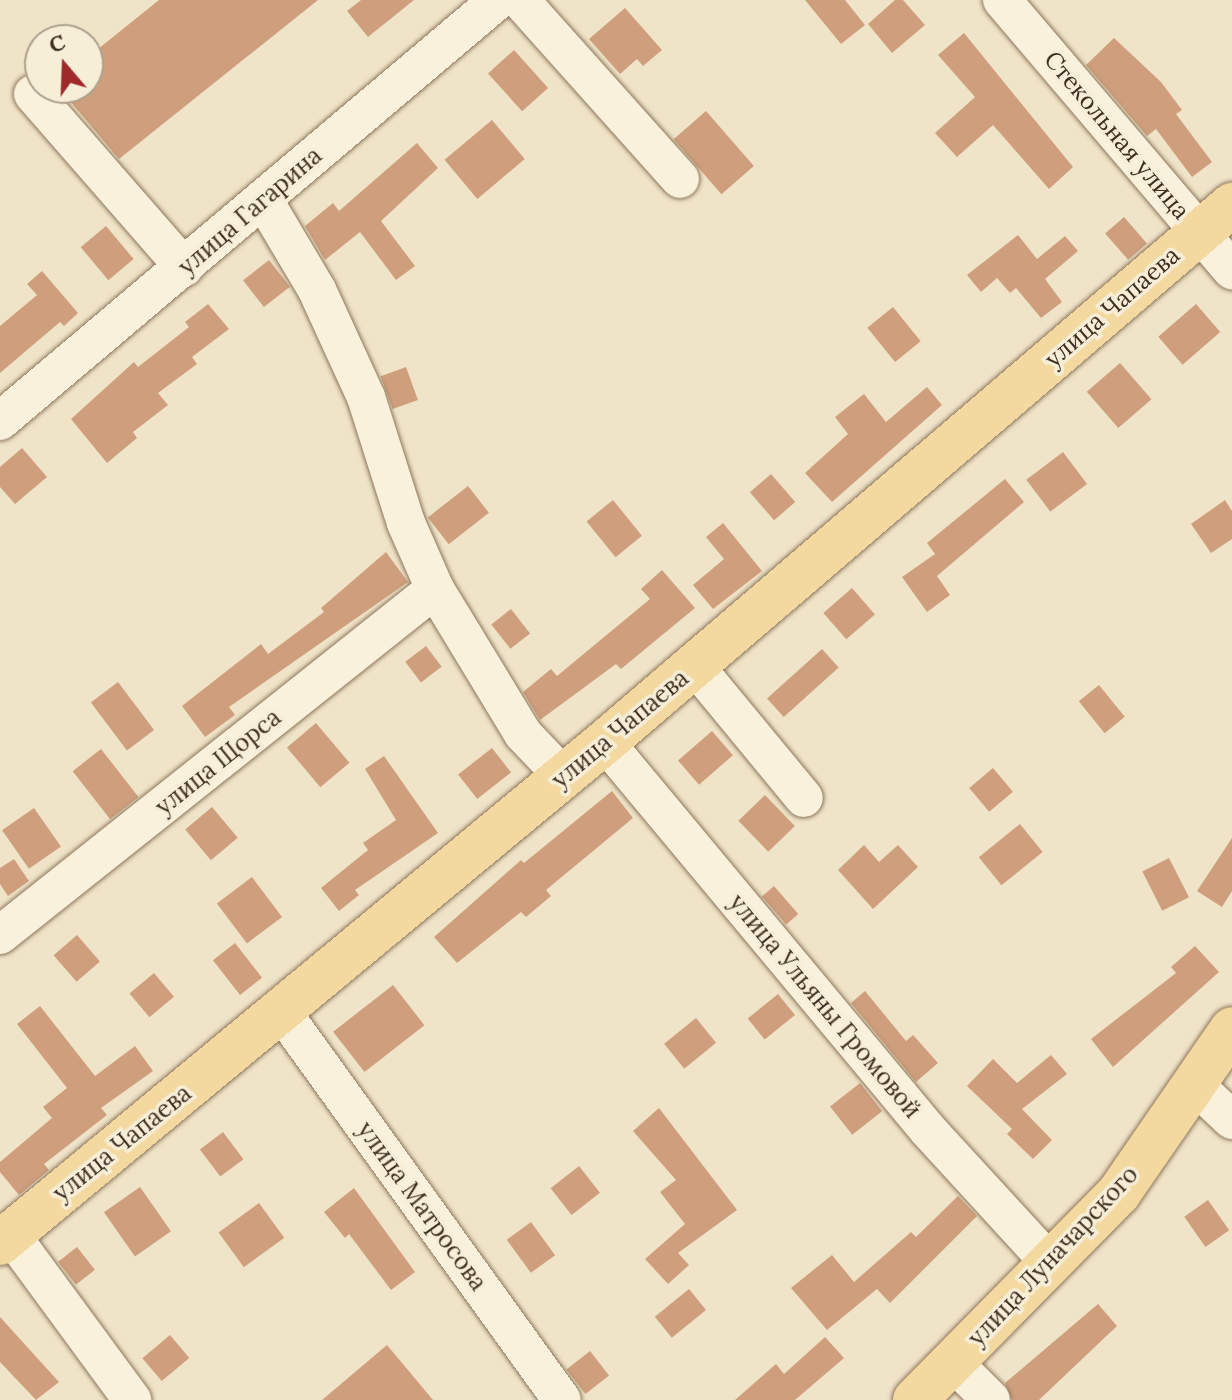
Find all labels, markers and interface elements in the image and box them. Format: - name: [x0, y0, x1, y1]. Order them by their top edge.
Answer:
- north arrow: [24, 24, 104, 104]
- text: С: [45, 27, 69, 59]
- street label: Стекольная улица: [1038, 45, 1196, 225]
- street label: улица Гагарина: [172, 141, 328, 281]
- street label: улица Чапаева: [1039, 241, 1185, 373]
- street label: улица Чапаева: [546, 664, 694, 794]
- street label: улица Щорса: [150, 703, 286, 821]
- street label: улица Ульяны Громовой: [723, 888, 927, 1124]
- street label: улица Чапаева: [47, 1079, 197, 1207]
- street label: улица Матросова: [351, 1116, 493, 1296]
- street label: улица Луначарского: [962, 1160, 1144, 1352]

